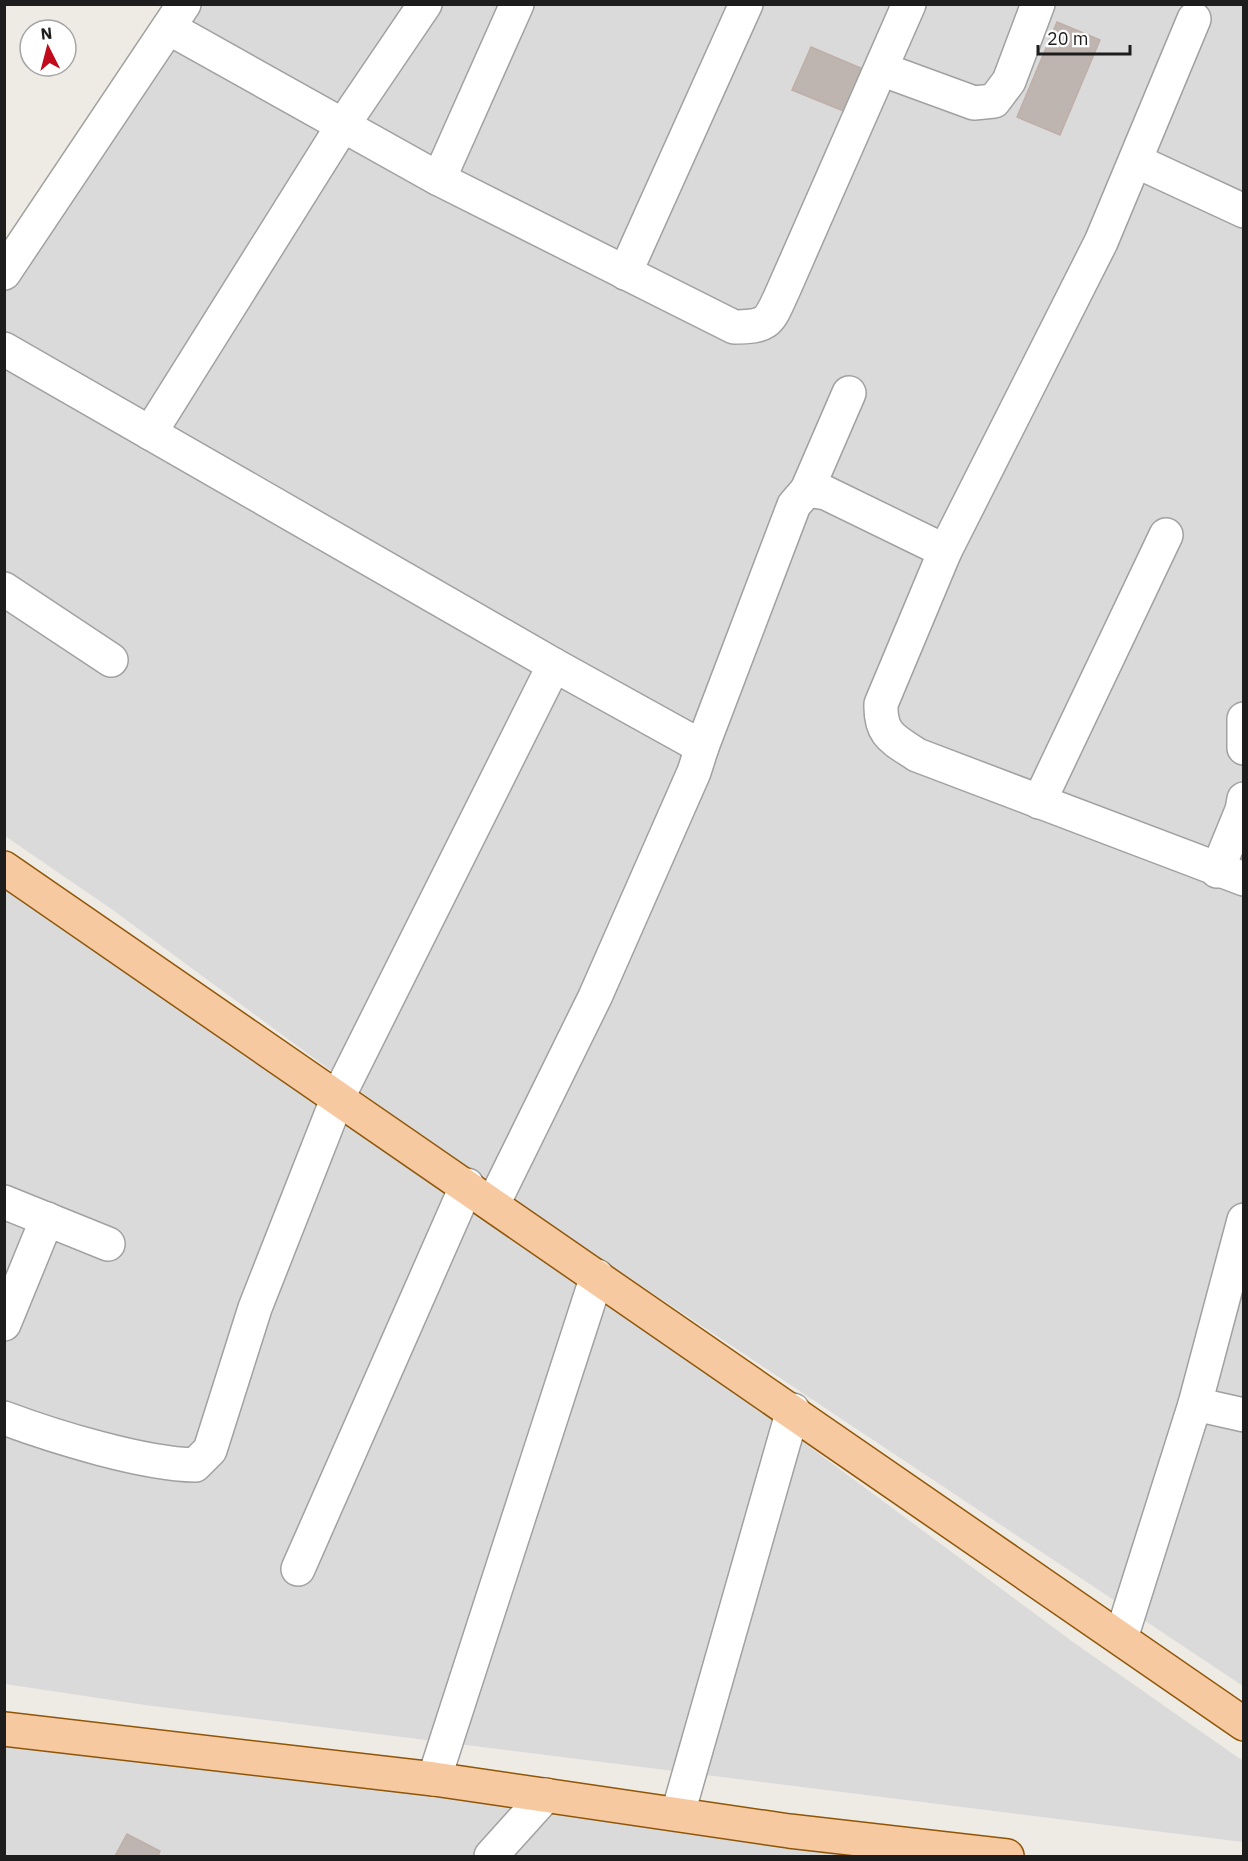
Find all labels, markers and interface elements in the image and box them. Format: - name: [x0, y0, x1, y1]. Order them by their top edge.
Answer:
- north arrow: [18, 18, 78, 78]
- scale bar: [1038, 18, 1130, 56]
- text: N: [40, 23, 53, 44]
- text: 20 m: [1047, 27, 1089, 50]

